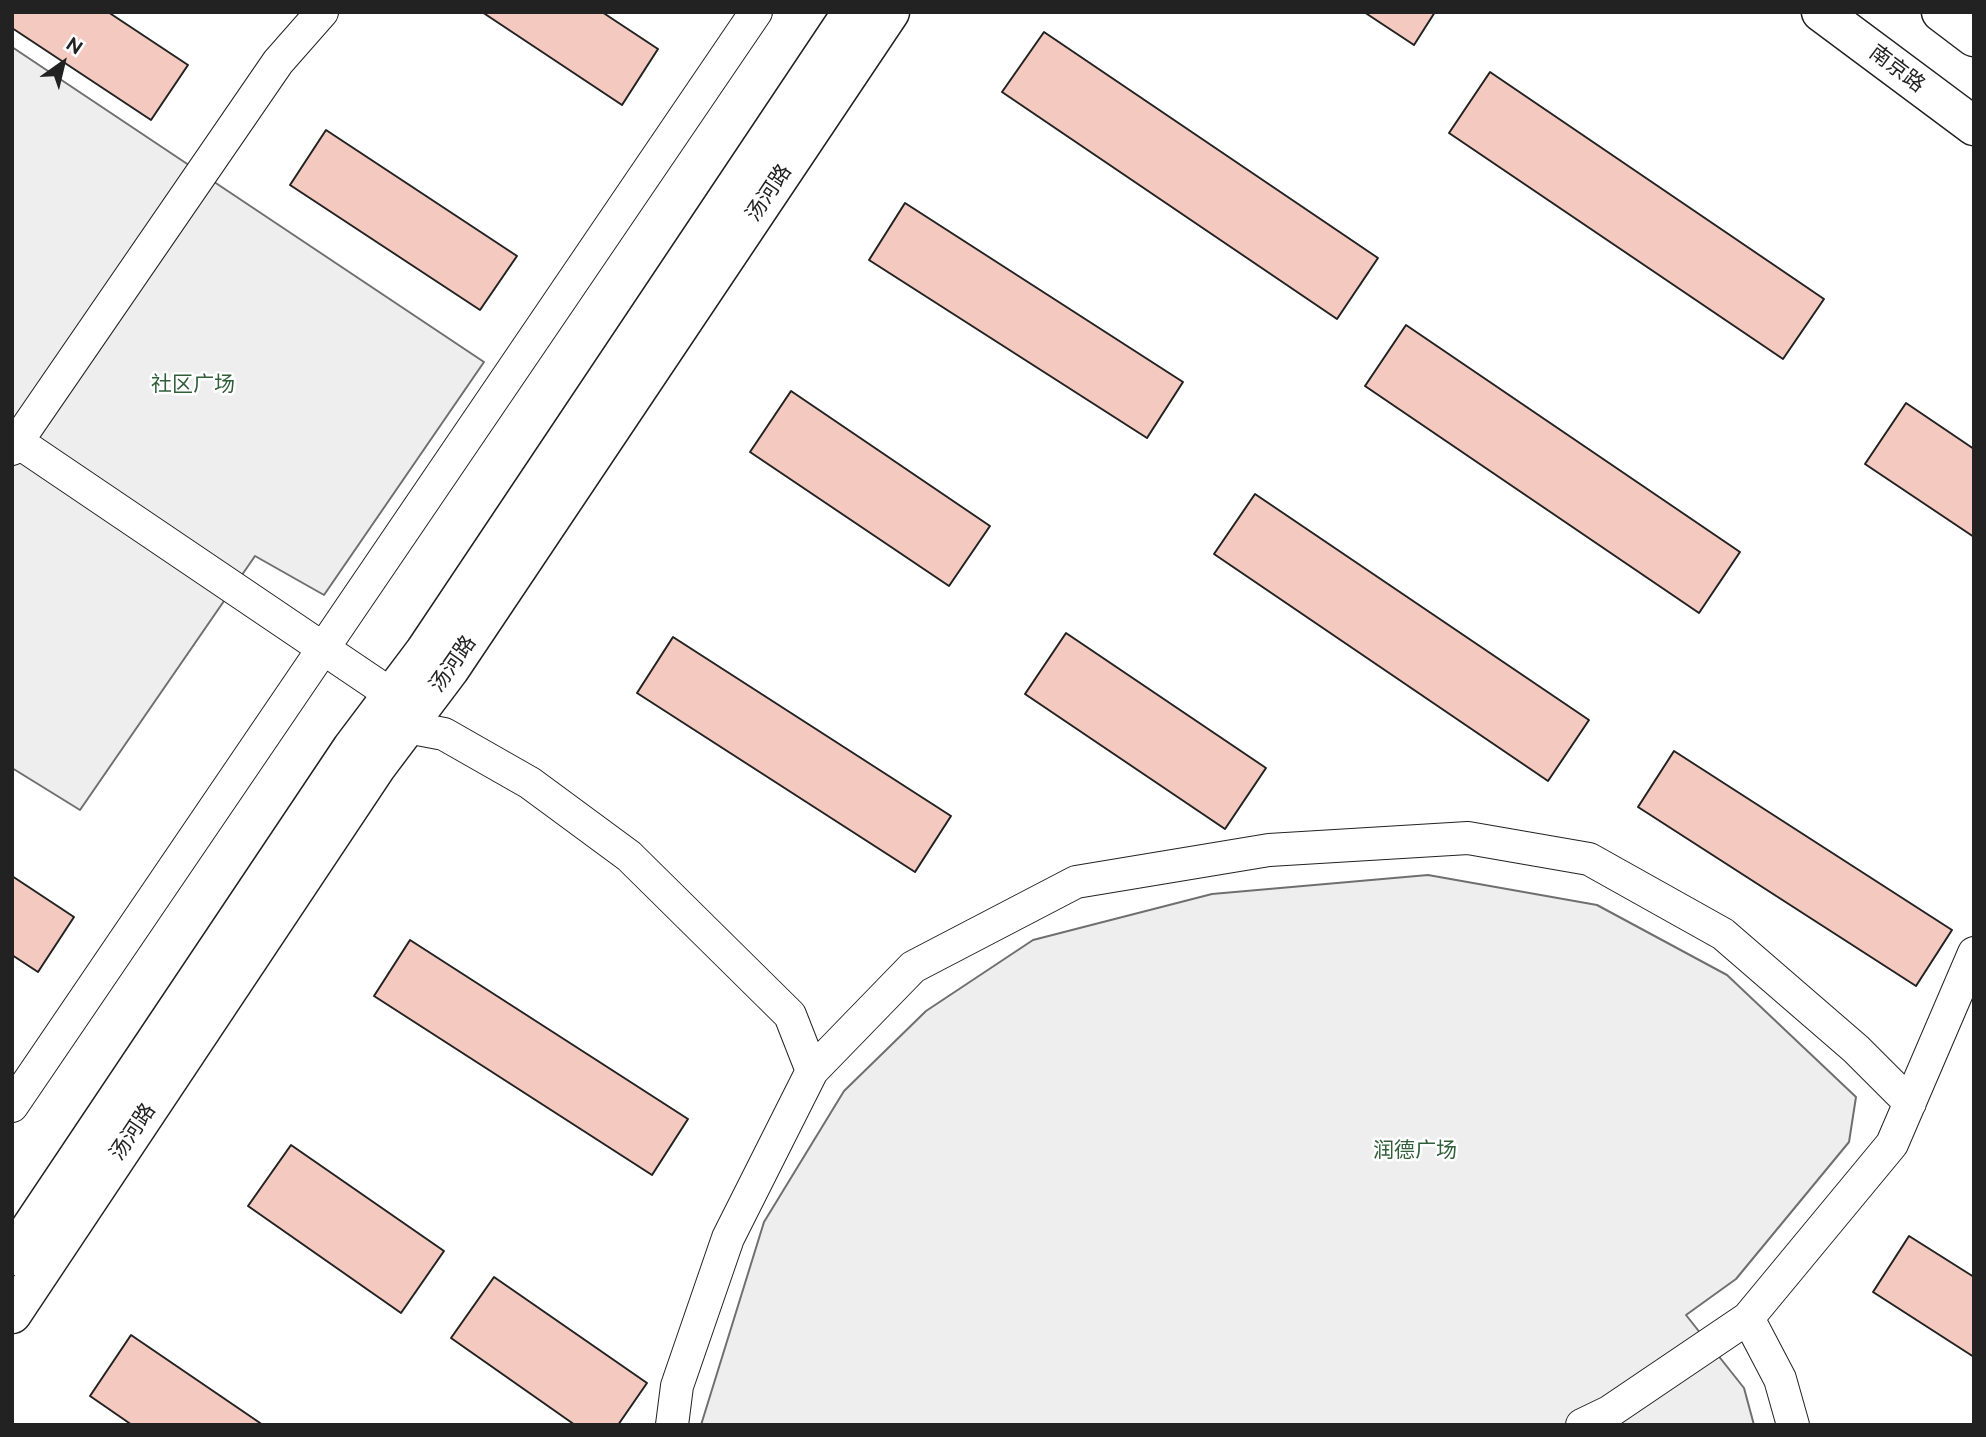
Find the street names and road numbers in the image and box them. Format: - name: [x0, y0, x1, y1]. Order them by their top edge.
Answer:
- street label: 南京路: [1864, 40, 1930, 98]
- street label: 汤河路: [741, 160, 797, 226]
- street label: 汤河路: [425, 631, 481, 697]
- street label: 汤河路: [105, 1099, 161, 1165]

